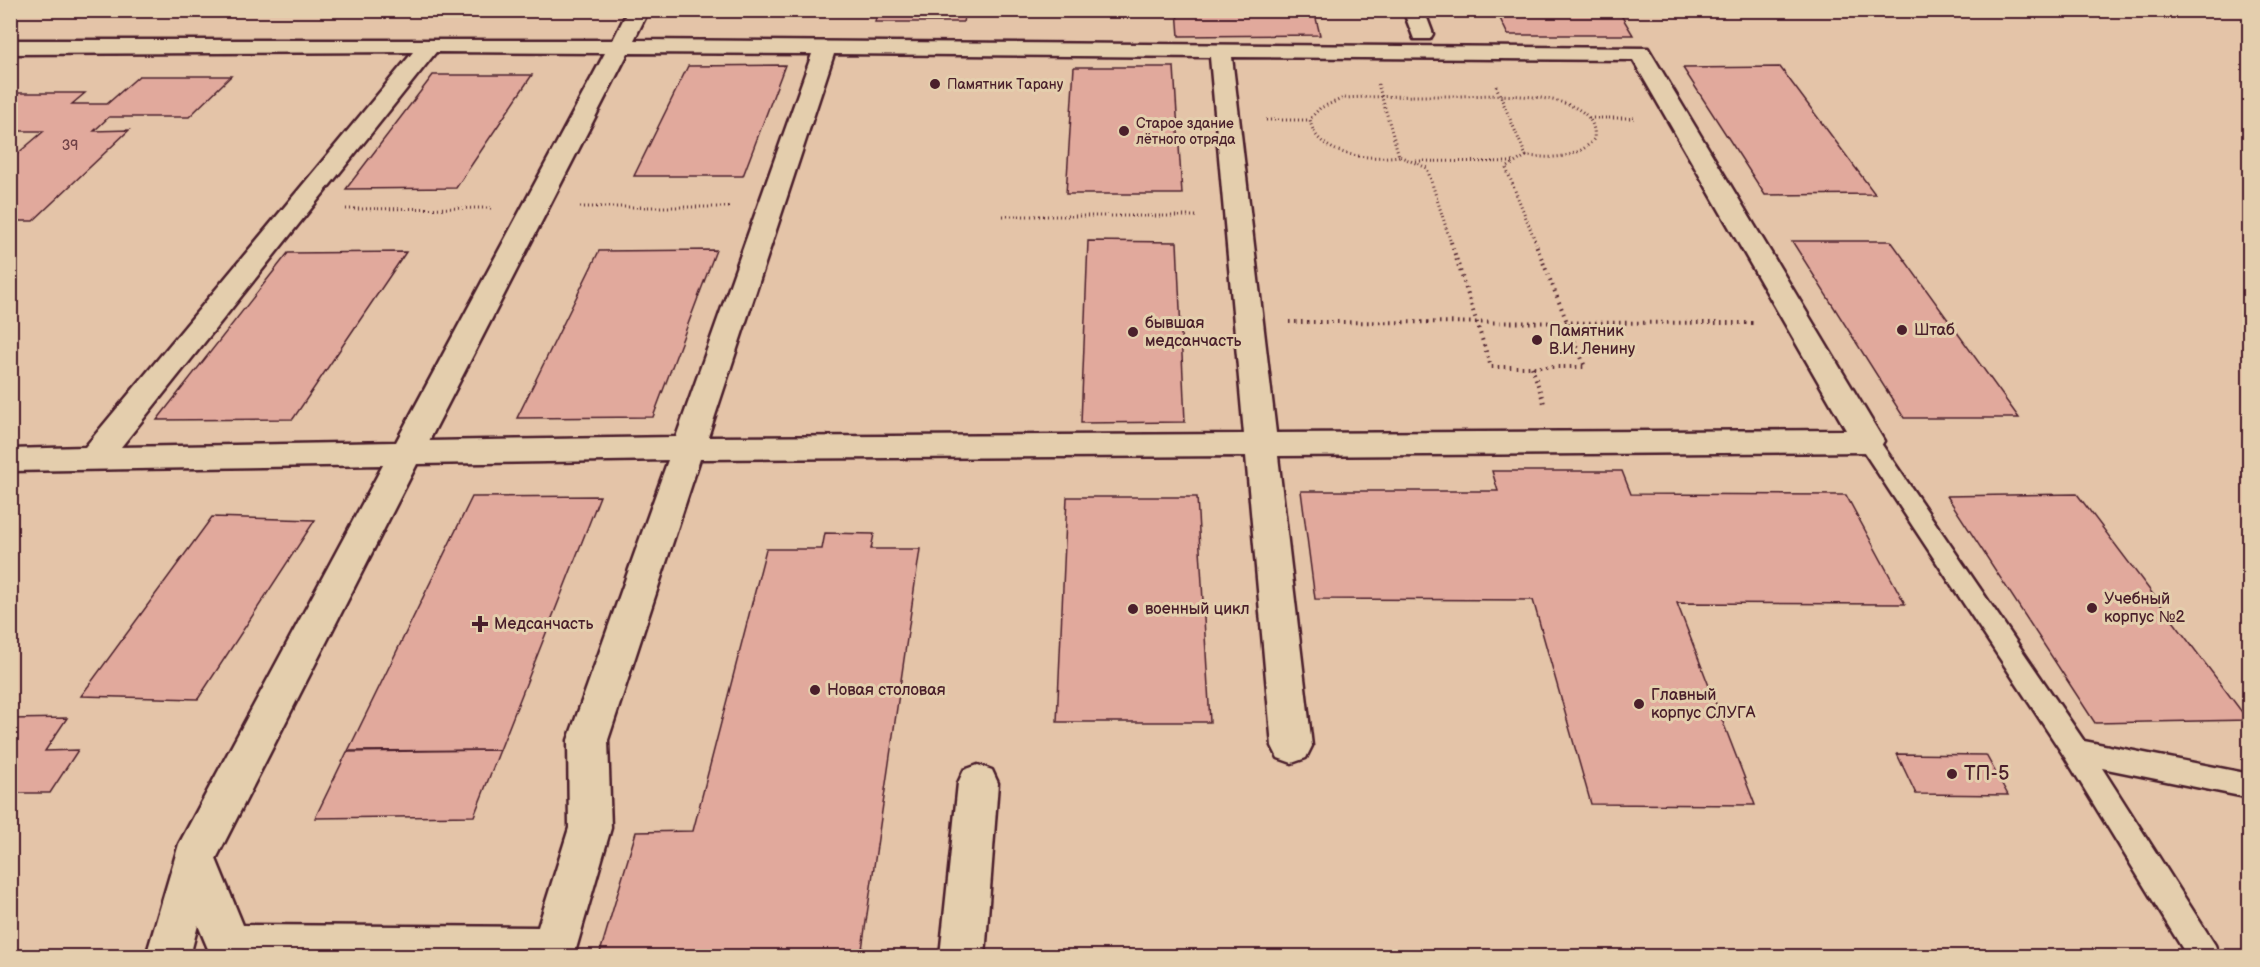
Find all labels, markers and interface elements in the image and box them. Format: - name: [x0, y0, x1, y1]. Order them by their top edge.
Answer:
- place label: Памятник Тарану: [947, 76, 1064, 93]
- marker: Памятник Тарану: [928, 77, 942, 91]
- place label: Старое здание лётного отряда: [1136, 115, 1236, 148]
- marker: Старое здание лётного отряда: [1117, 124, 1131, 138]
- house number: 39: [62, 137, 78, 154]
- place label: бывшая медсанчасть: [1145, 314, 1242, 351]
- place label: Штаб: [1914, 321, 1955, 340]
- place label: Памятник В.И. Ленину: [1549, 322, 1636, 359]
- marker: Штаб: [1895, 323, 1909, 337]
- marker: бывшая медсанчасть: [1126, 325, 1140, 339]
- marker: Памятник В.И. Ленину: [1530, 333, 1544, 347]
- place label: Учебный корпус №2: [2104, 590, 2186, 627]
- place label: военный цикл: [1145, 600, 1250, 619]
- marker: Учебный корпус №2: [2085, 601, 2099, 615]
- marker: военный цикл: [1126, 602, 1140, 616]
- marker: Медсанчасть: [471, 615, 489, 633]
- place label: Медсанчасть: [494, 615, 593, 634]
- place label: Новая столовая: [827, 681, 946, 700]
- marker: Новая столовая: [808, 683, 822, 697]
- place label: Главный корпус СЛУГА: [1651, 686, 1756, 723]
- marker: Главный корпус СЛУГА: [1632, 697, 1646, 711]
- place label: ТП-5: [1964, 762, 2009, 786]
- marker: ТП-5: [1945, 767, 1959, 781]

